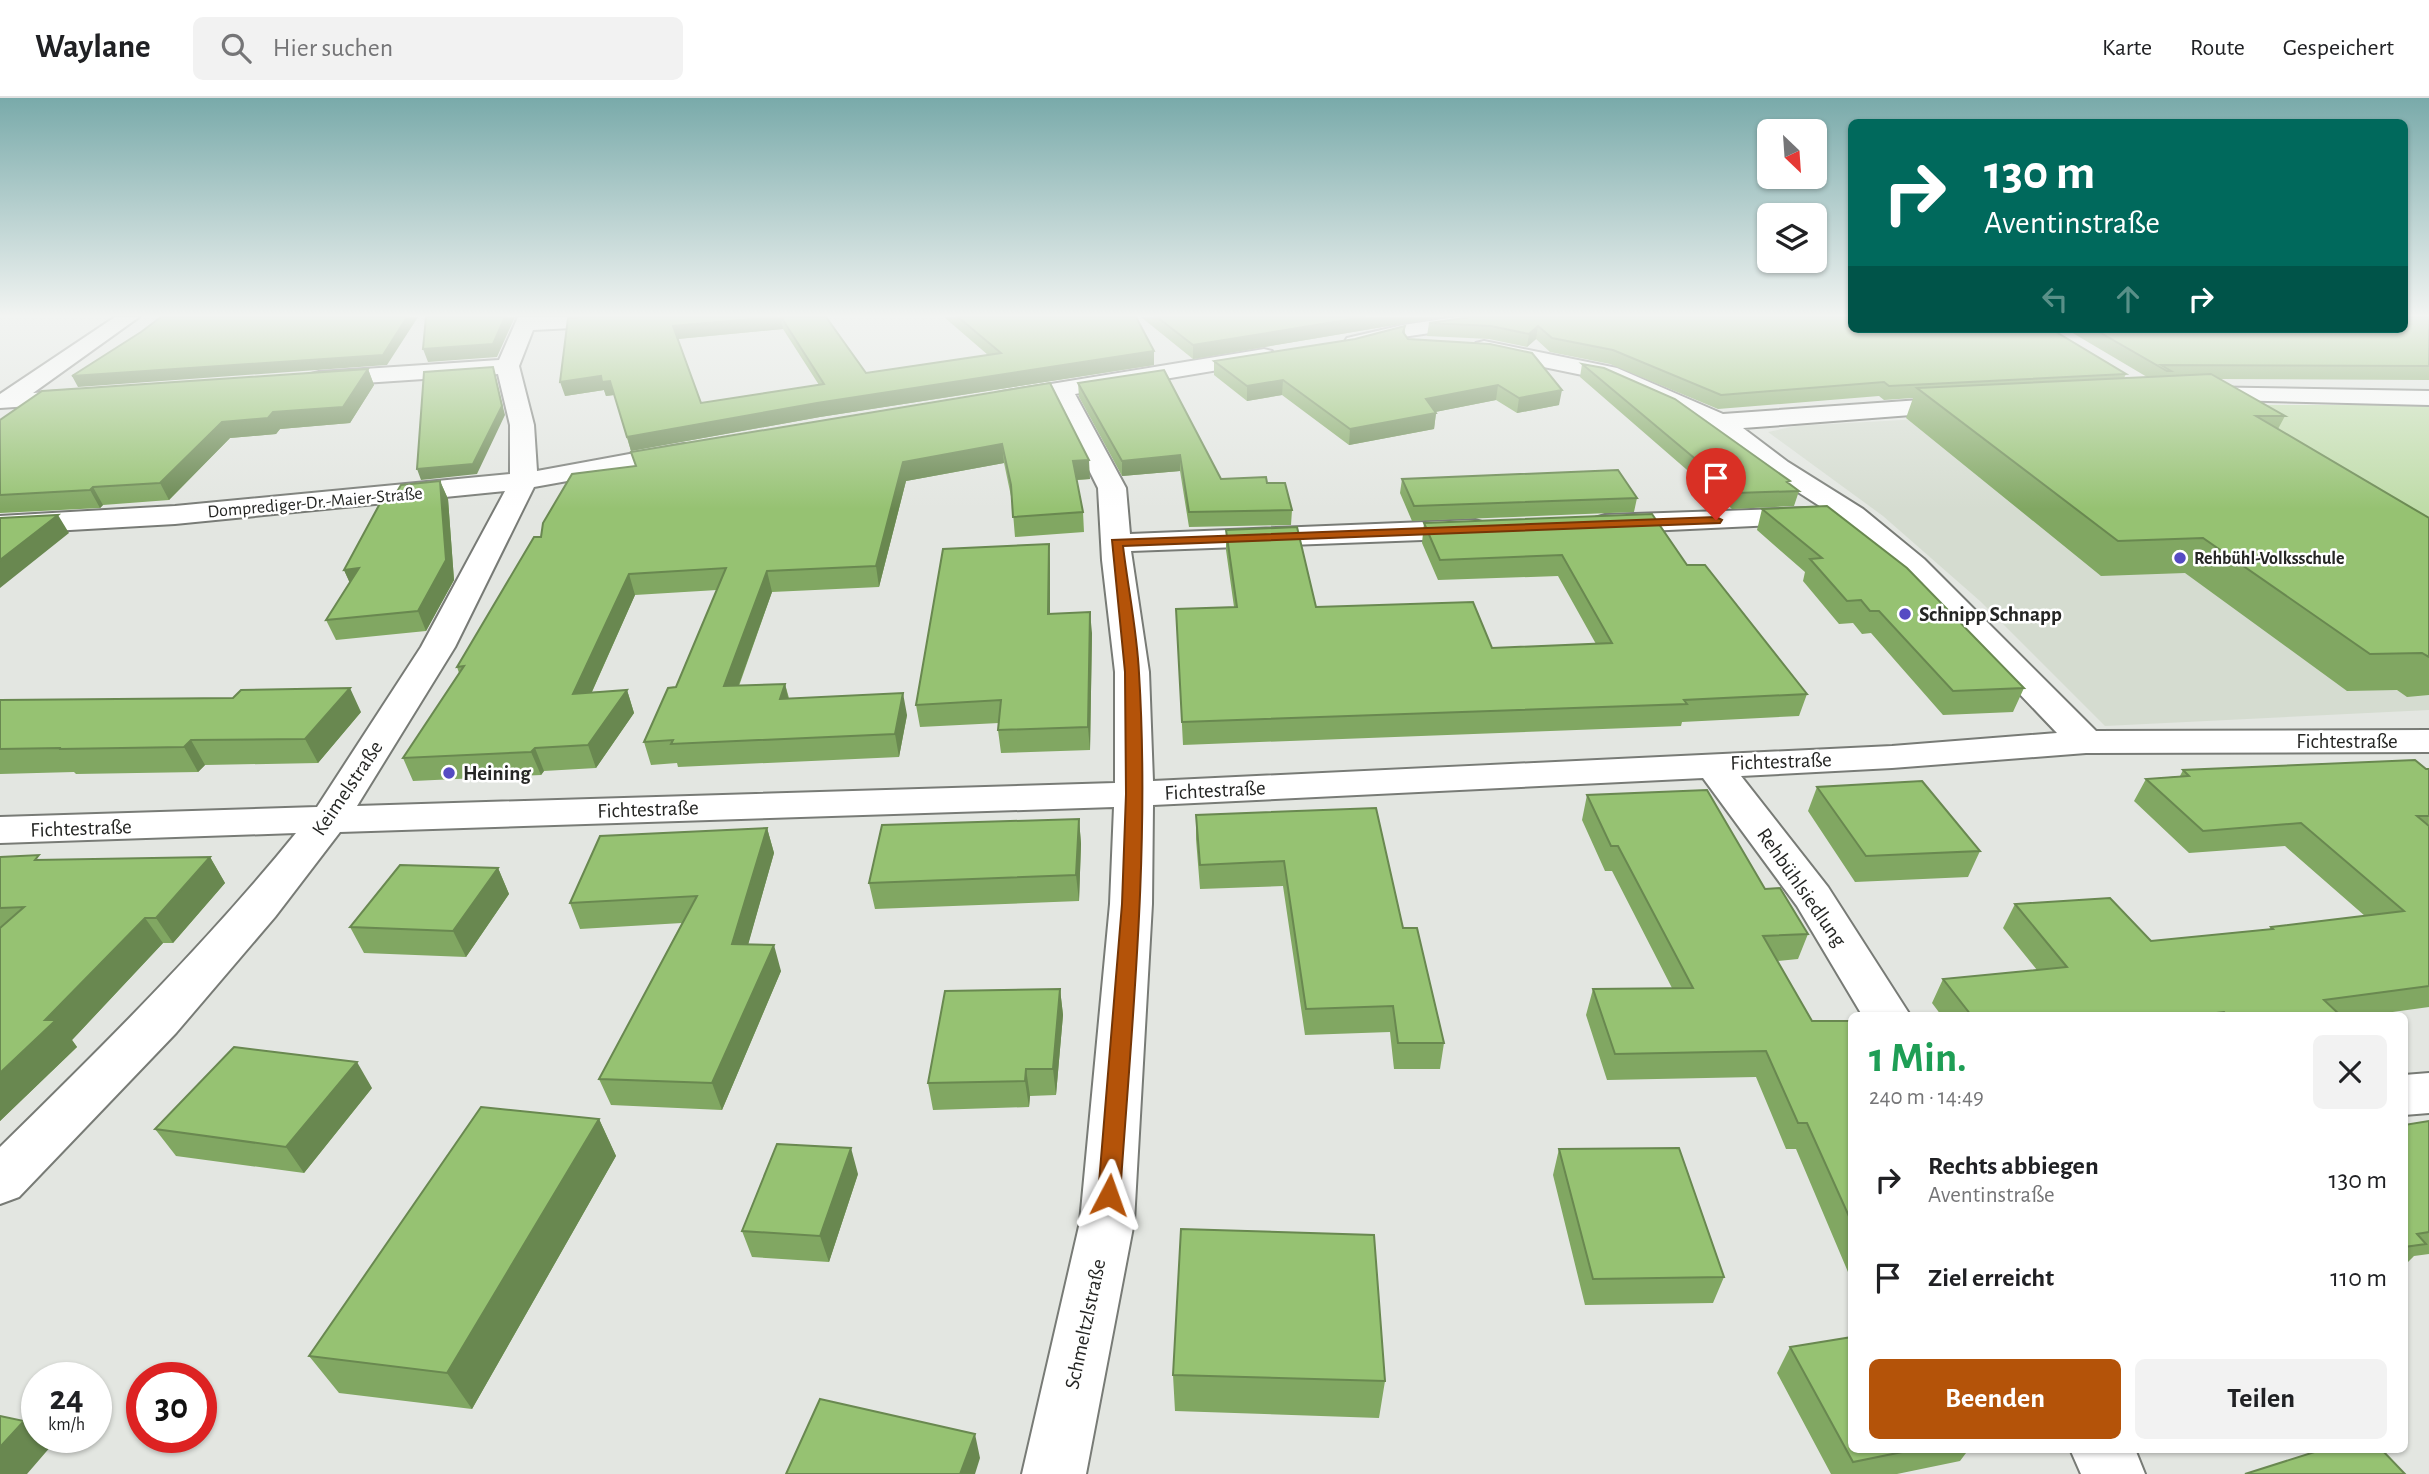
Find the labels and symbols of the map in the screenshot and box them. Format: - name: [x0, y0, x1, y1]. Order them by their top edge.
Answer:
- north arrow: [1757, 119, 1827, 189]
- pin: [1686, 448, 1746, 520]
- street label: Domprediger-Dr.-Maier-Straße: [207, 485, 423, 521]
- marker: Rehbühl-Volksschule: [2172, 550, 2188, 566]
- place label: Rehbühl-Volksschule: [2194, 550, 2345, 568]
- place label: Schnipp Schnapp: [1919, 604, 2062, 625]
- marker: Schnipp Schnapp: [1897, 606, 1913, 622]
- street label: Fichtestraße: [2296, 731, 2398, 752]
- street label: Keimelstraße: [308, 737, 387, 840]
- street label: Fichtestraße: [1730, 749, 1832, 774]
- place label: Heining: [463, 763, 531, 784]
- marker: Heining: [441, 765, 457, 781]
- street label: Fichtestraße: [1164, 777, 1266, 804]
- street label: Fichtestraße: [597, 797, 699, 822]
- street label: Fichtestraße: [30, 816, 132, 841]
- street label: Rehbühlsiedlung: [1753, 824, 1851, 951]
- position arrow: [1072, 1158, 1146, 1232]
- street label: Schmeltzlstraße: [1061, 1257, 1110, 1391]
- speed limit sign: 30: [126, 1362, 217, 1453]

